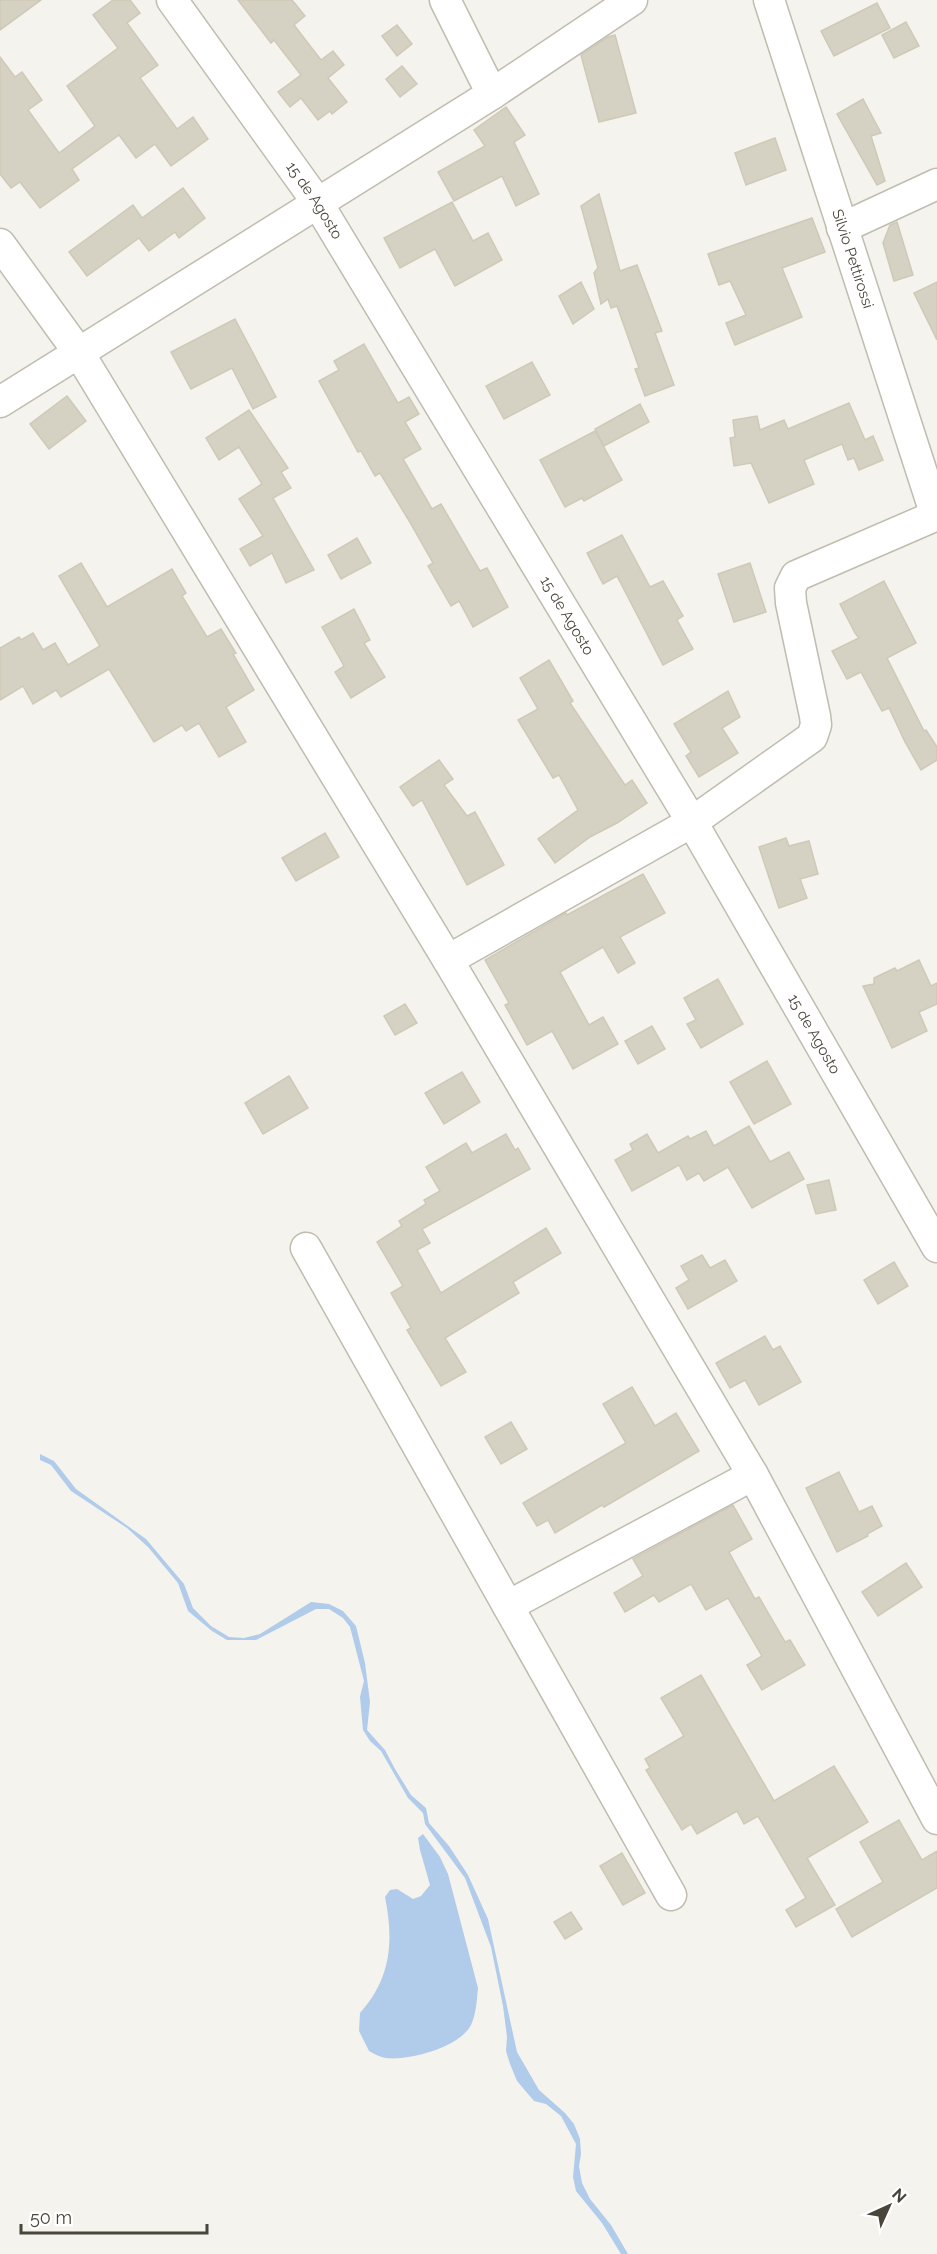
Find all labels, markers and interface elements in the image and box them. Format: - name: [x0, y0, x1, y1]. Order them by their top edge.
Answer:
- street label: 15 de Agosto: [282, 158, 346, 243]
- street label: Silvio Pettirossi: [828, 207, 877, 311]
- street label: 15 de Agosto: [536, 573, 598, 658]
- street label: 15 de Agosto: [784, 991, 844, 1077]
- north arrow: [859, 2176, 919, 2236]
- text: N: [888, 2185, 910, 2207]
- scale bar: [21, 2197, 207, 2235]
- text: 50 m: [30, 2207, 72, 2228]

